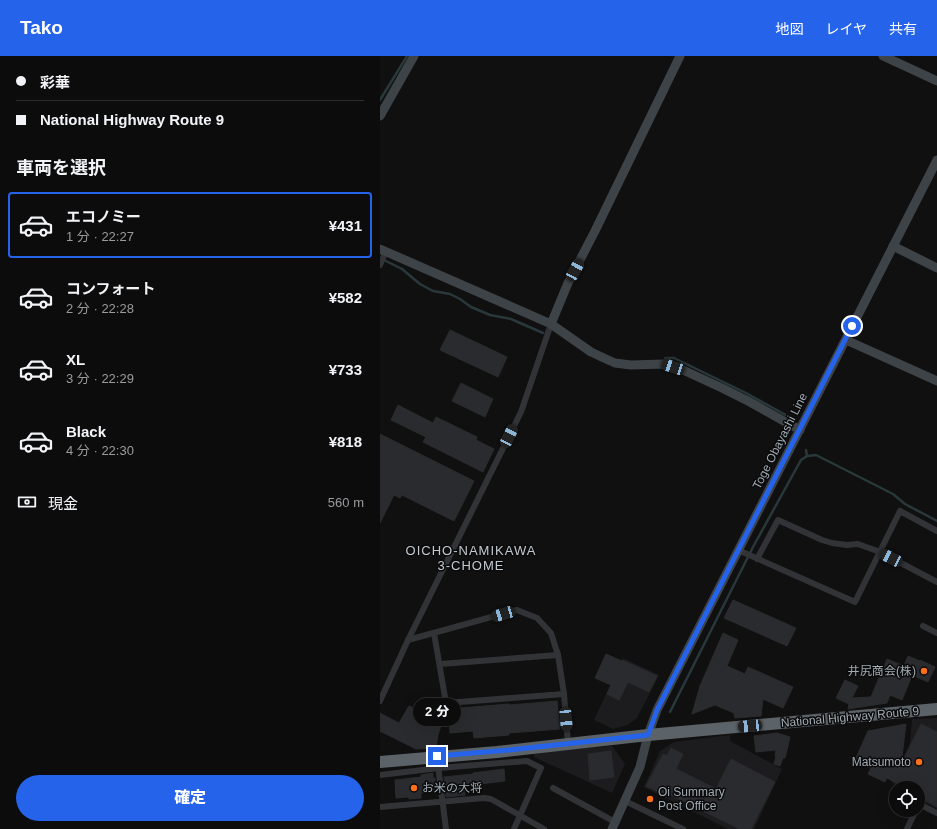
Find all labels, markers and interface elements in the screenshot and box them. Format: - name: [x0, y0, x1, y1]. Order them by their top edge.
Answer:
- text: Tako: [20, 17, 63, 38]
- text: 地図: [775, 21, 803, 37]
- text: レイヤ: [825, 21, 867, 37]
- text: 共有: [889, 21, 917, 37]
- text: 彩華: [40, 74, 70, 91]
- text: National Highway Route 9: [40, 111, 224, 128]
- text: 車両を選択: [16, 158, 106, 178]
- icon: car: [18, 207, 54, 243]
- text: エコノミー: [66, 208, 141, 225]
- text: ¥431: [329, 217, 362, 234]
- text: 1 分 · 22:27: [66, 229, 134, 244]
- car: [564, 257, 586, 283]
- icon: car: [18, 279, 54, 315]
- text: コンフォート: [66, 280, 156, 297]
- text: ¥582: [329, 289, 362, 306]
- text: 2 分 · 22:28: [66, 301, 134, 316]
- route start: [843, 317, 861, 335]
- icon: car: [18, 351, 54, 387]
- text: XL: [66, 351, 85, 368]
- car: [660, 358, 686, 376]
- text: ¥733: [329, 361, 362, 378]
- text: 3 分 · 22:29: [66, 371, 134, 386]
- street label: Toge Obayashi Line: [750, 390, 810, 491]
- icon: car: [18, 423, 54, 459]
- text: Black: [66, 423, 106, 440]
- car: [498, 423, 520, 449]
- text: ¥818: [329, 433, 362, 450]
- text: 4 分 · 22:30: [66, 443, 134, 458]
- icon: cash: [16, 491, 38, 513]
- text: 現金: [48, 495, 78, 512]
- text: 560 m: [328, 495, 364, 510]
- district label: OICHO-NAMIKAWA 3-CHOME: [406, 543, 536, 573]
- car: [878, 547, 904, 569]
- car: [490, 605, 516, 623]
- place label: 井尻商会(株): [848, 664, 916, 678]
- marker: 井尻商会(株): [919, 666, 929, 676]
- callout: 2 分: [413, 698, 461, 726]
- text: 2 分: [425, 704, 449, 719]
- street label: National Highway Route 9: [780, 704, 920, 730]
- car: [559, 707, 573, 731]
- car: [738, 719, 762, 733]
- route end: [428, 747, 446, 765]
- place label: Matsumoto: [852, 755, 911, 769]
- marker: Matsumoto: [914, 757, 924, 767]
- button: 確定: [16, 775, 364, 821]
- place label: お米の大将: [422, 781, 482, 795]
- map controls: [889, 781, 925, 817]
- button: locate: [889, 781, 925, 817]
- marker: お米の大将: [409, 783, 419, 793]
- place label: Oi Summary Post Office: [658, 785, 725, 813]
- marker: Oi Summary Post Office: [645, 794, 655, 804]

